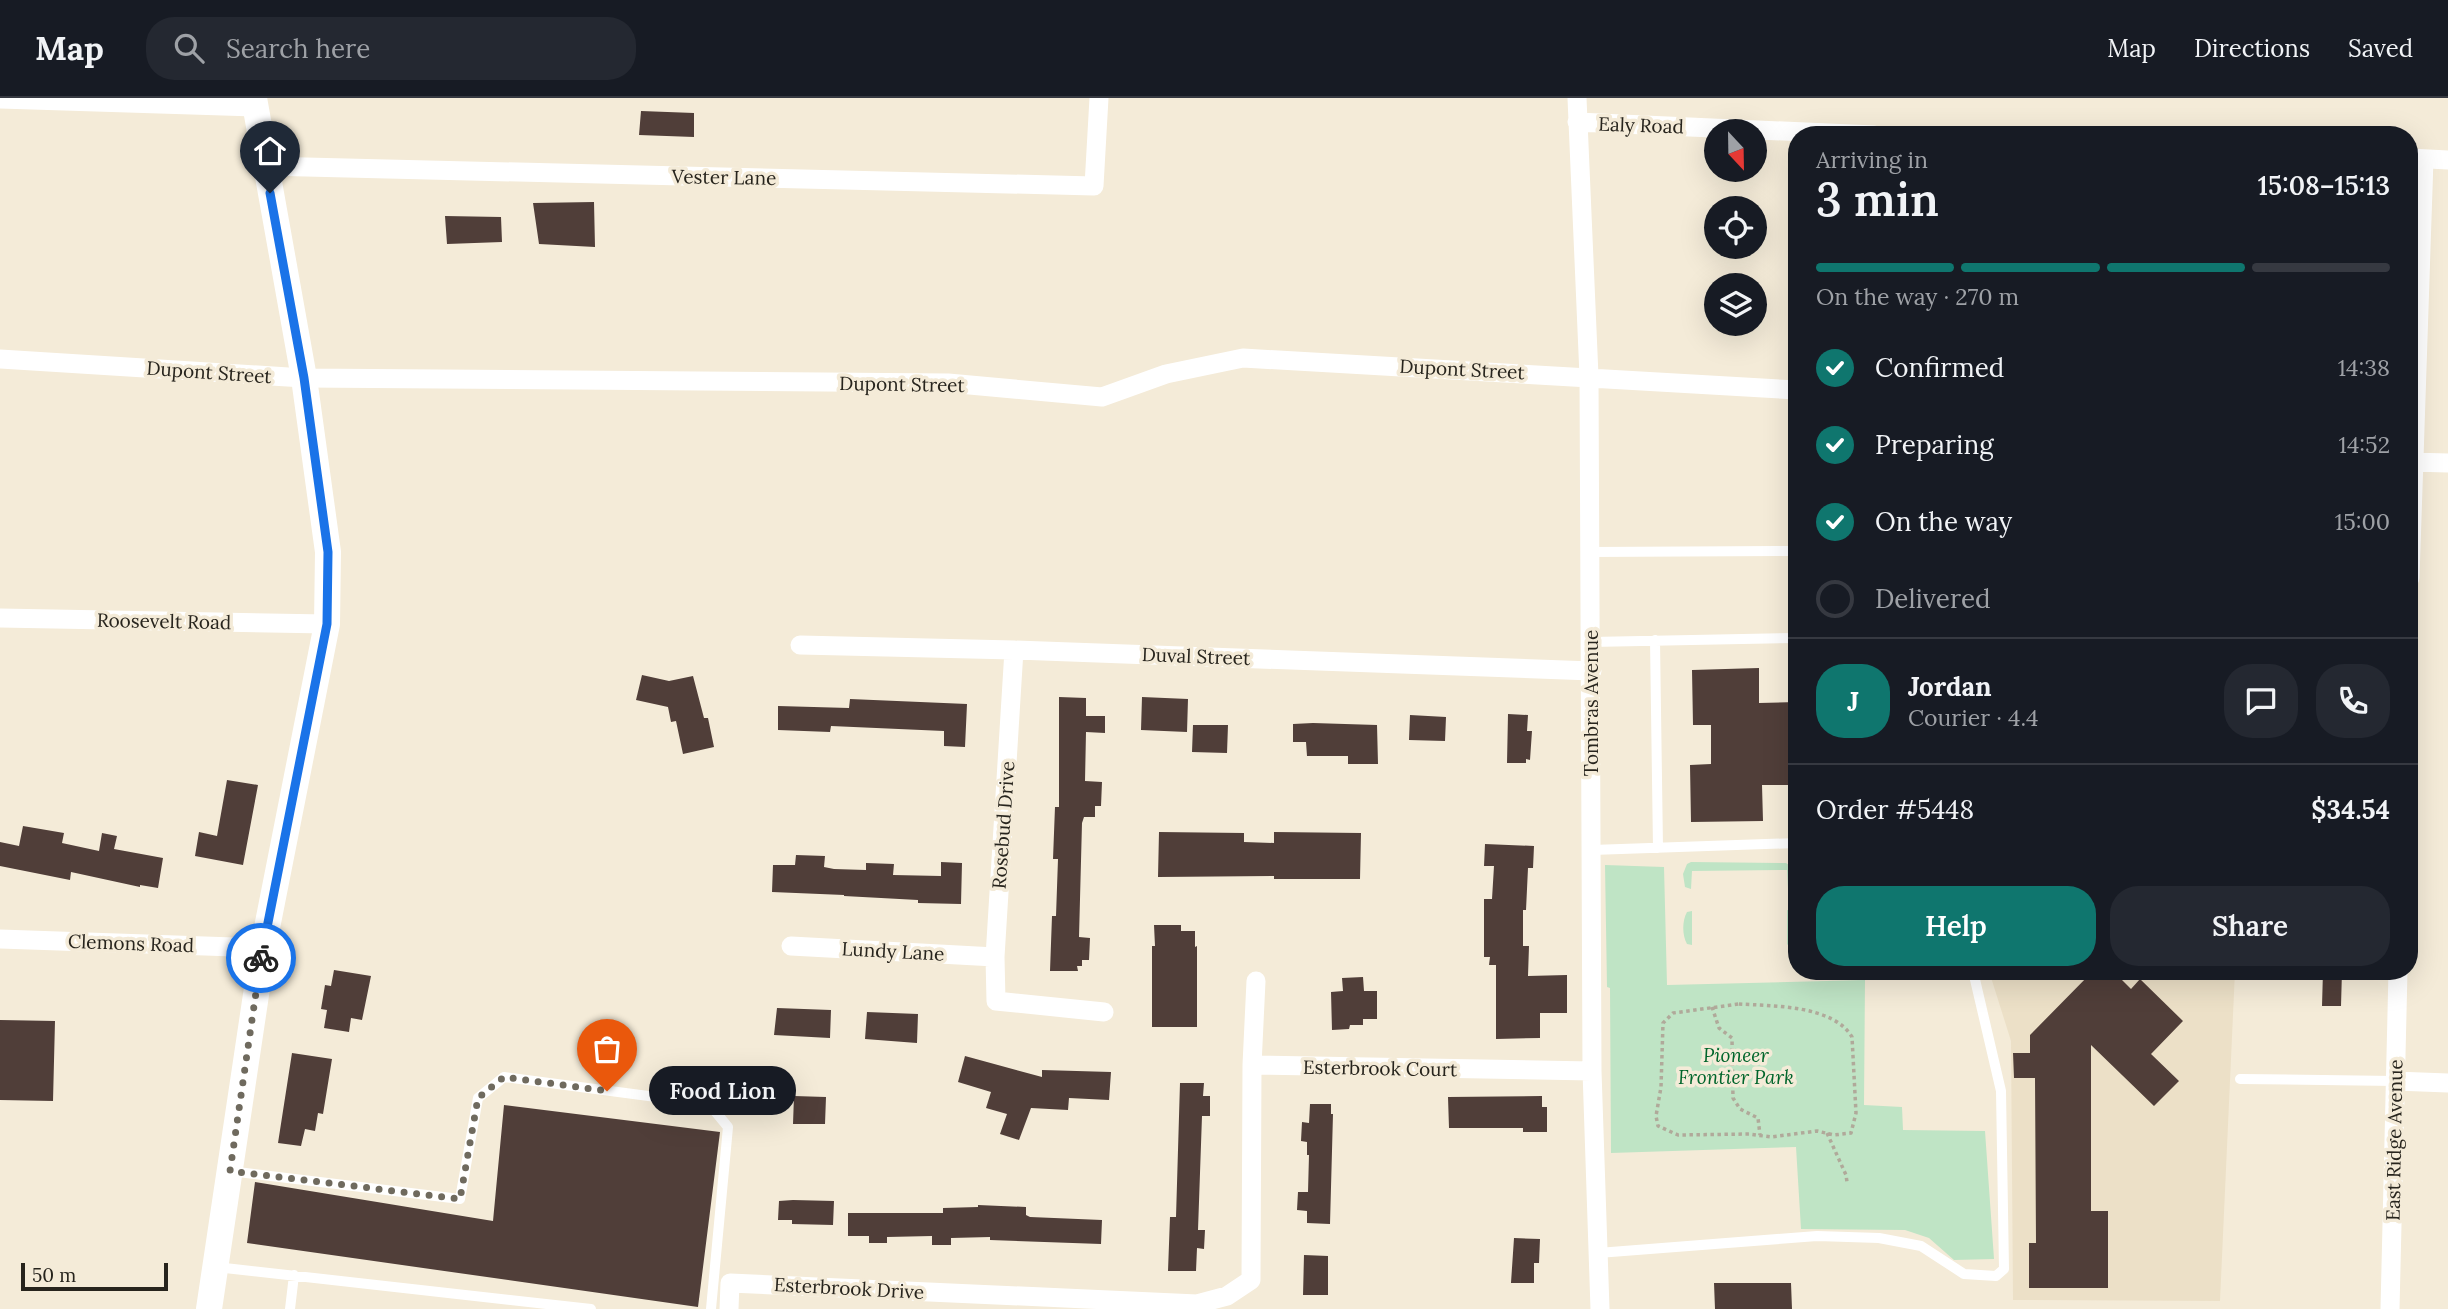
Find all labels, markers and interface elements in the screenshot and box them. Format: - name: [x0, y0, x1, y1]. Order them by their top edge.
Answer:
- search box: [146, 17, 636, 80]
- text: Map: [35, 27, 104, 69]
- icon: search: [170, 29, 208, 67]
- text: Search here: [226, 32, 370, 65]
- text: Map: [2107, 33, 2156, 64]
- text: Directions: [2194, 33, 2310, 64]
- text: Saved: [2348, 33, 2413, 64]
- street label: Ealy Road: [1598, 112, 1684, 138]
- north arrow: [1704, 119, 1768, 182]
- map controls: [1704, 119, 1767, 336]
- pin: [240, 121, 300, 193]
- icon: home: [251, 132, 289, 170]
- text: Arriving in: [1816, 145, 1928, 174]
- street label: Vester Lane: [670, 164, 777, 190]
- text: 15:08–15:13: [2258, 169, 2390, 202]
- text: 3 min: [1816, 170, 1939, 229]
- button: locate: [1704, 196, 1767, 259]
- button: layers: [1704, 273, 1767, 336]
- text: On the way · 270 m: [1816, 282, 2019, 311]
- icon: check: [1816, 349, 1854, 387]
- text: Confirmed: [1875, 351, 2004, 384]
- text: 14:38: [2338, 353, 2390, 382]
- street label: Dupont Street: [1399, 354, 1526, 384]
- street label: Dupont Street: [146, 356, 273, 388]
- street label: Dupont Street: [839, 371, 966, 397]
- icon: check: [1816, 426, 1854, 464]
- text: Preparing: [1875, 428, 1994, 461]
- text: 14:52: [2339, 430, 2390, 459]
- icon: check: [1816, 503, 1854, 541]
- text: On the way: [1875, 505, 2012, 538]
- text: 15:00: [2335, 507, 2390, 536]
- text: Delivered: [1875, 582, 1991, 615]
- street label: Roosevelt Road: [97, 608, 231, 634]
- street label: Tombras Avenue: [1579, 630, 1603, 776]
- street label: Duval Street: [1141, 642, 1251, 670]
- button: chat: [2224, 664, 2298, 738]
- button: phone: [2316, 664, 2390, 738]
- text: Jordan: [1908, 670, 1992, 703]
- text: J: [1847, 685, 1859, 718]
- text: Courier · 4.4: [1908, 703, 2039, 732]
- street label: Rosebud Drive: [987, 760, 1019, 890]
- text: Order #5448: [1816, 793, 1974, 826]
- text: $34.54: [2311, 793, 2390, 826]
- button: Help: [1816, 886, 2096, 966]
- button: Share: [2110, 886, 2390, 966]
- courier: [226, 923, 296, 993]
- street label: Clemons Road: [67, 929, 195, 957]
- street label: Lundy Lane: [841, 936, 945, 966]
- icon: bike: [242, 939, 280, 977]
- pin: [577, 1019, 637, 1091]
- icon: bag: [588, 1030, 626, 1068]
- park label: Pioneer Frontier Park: [1678, 1043, 1794, 1089]
- street label: Esterbrook Court: [1303, 1055, 1458, 1081]
- street label: East Ridge Avenue: [2381, 1059, 2407, 1221]
- callout: Food Lion: [649, 1066, 796, 1116]
- text: Food Lion: [669, 1076, 776, 1105]
- scale bar: [21, 1260, 168, 1292]
- text: 50 m: [32, 1263, 76, 1287]
- street label: Esterbrook Drive: [773, 1272, 925, 1304]

